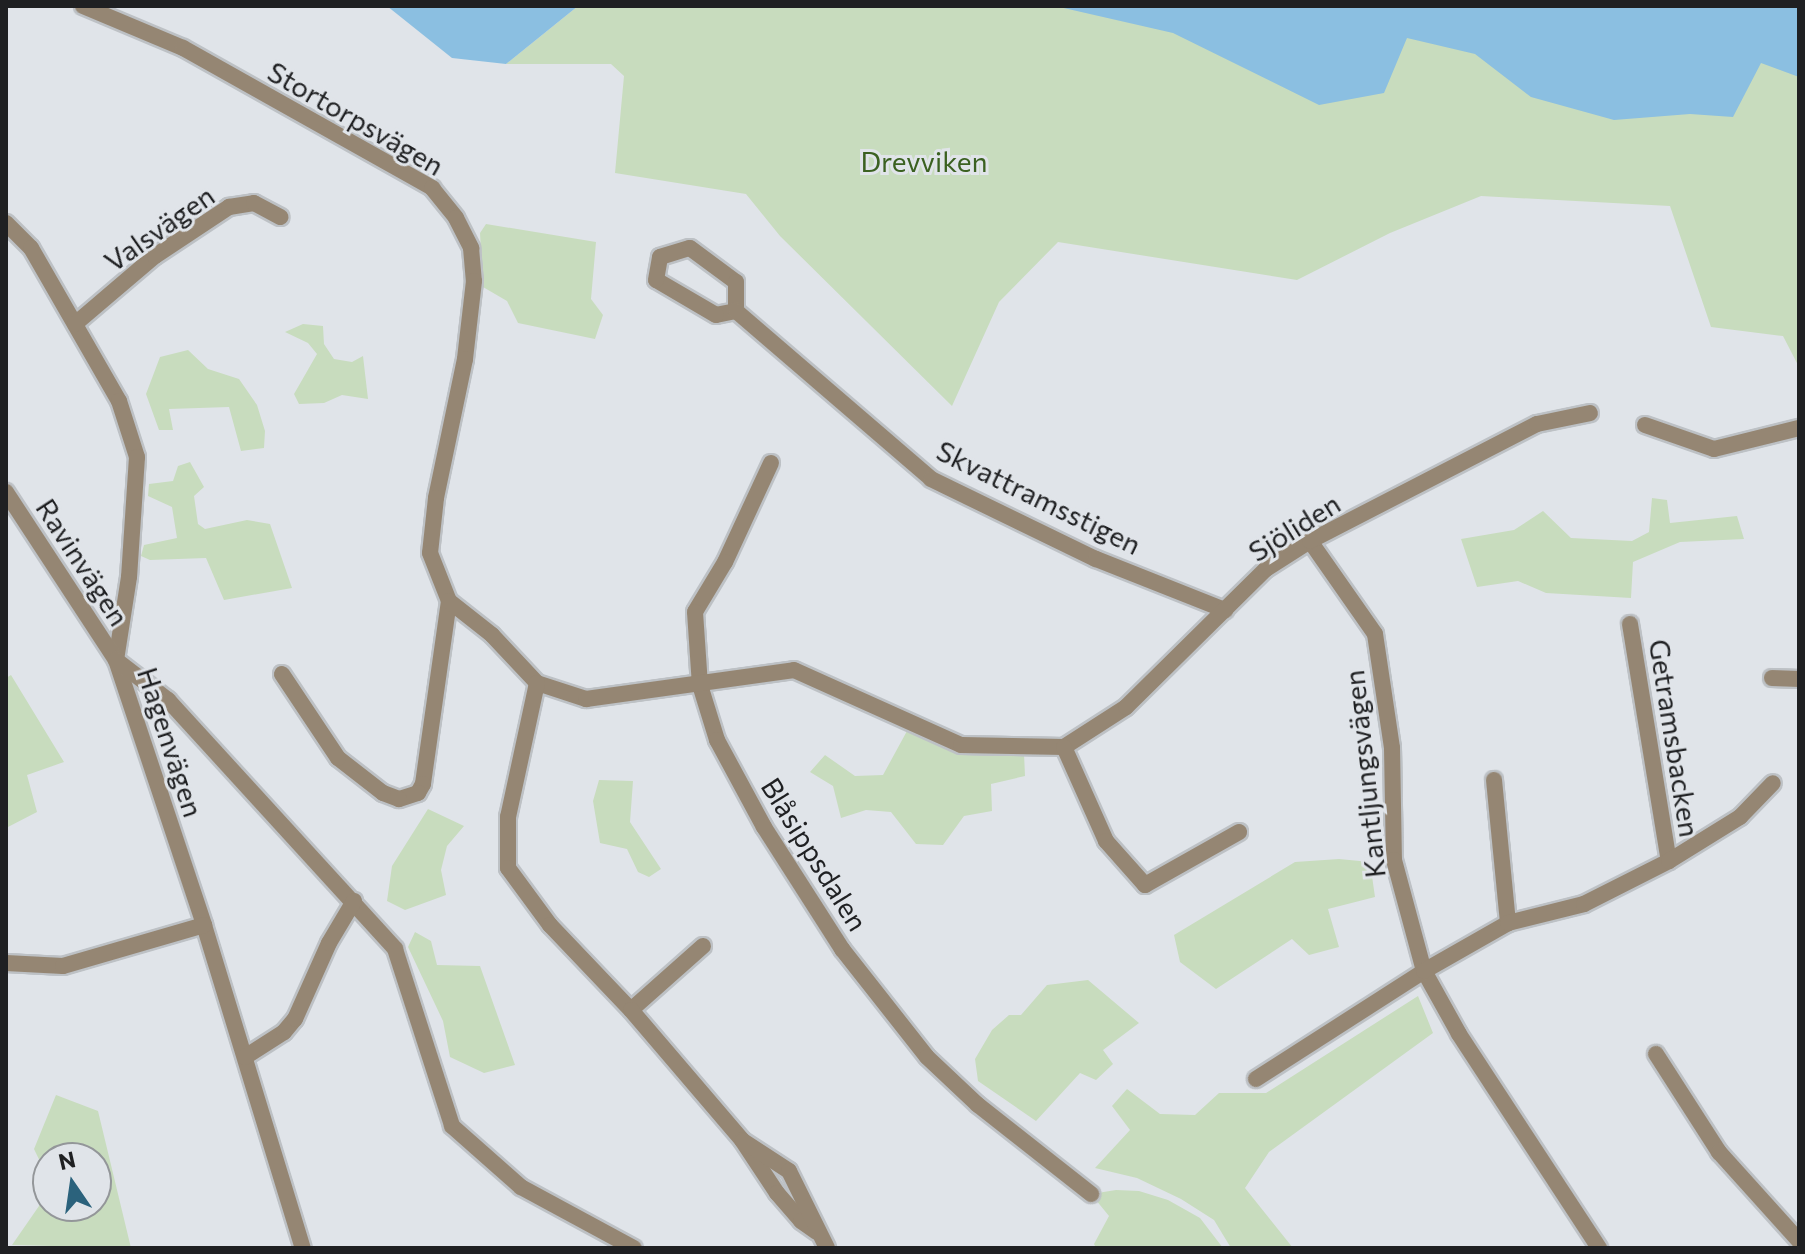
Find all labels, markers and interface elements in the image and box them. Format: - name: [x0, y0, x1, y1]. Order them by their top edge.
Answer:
- street label: Stortorpsvägen: [262, 54, 450, 182]
- park label: Drevviken: [860, 144, 988, 178]
- street label: Valsvägen: [98, 178, 220, 278]
- street label: Skvattramsstigen: [931, 433, 1147, 561]
- street label: Sjöliden: [1242, 486, 1346, 568]
- street label: Ravinvägen: [30, 492, 136, 632]
- street label: Getramsbacken: [1643, 637, 1707, 839]
- street label: Hagenvägen: [131, 663, 211, 821]
- street label: Kantljungsvägen: [1336, 668, 1392, 880]
- street label: Blåsippsdalen: [755, 771, 875, 937]
- north arrow: [32, 1142, 112, 1222]
- text: N: [56, 1145, 78, 1175]

